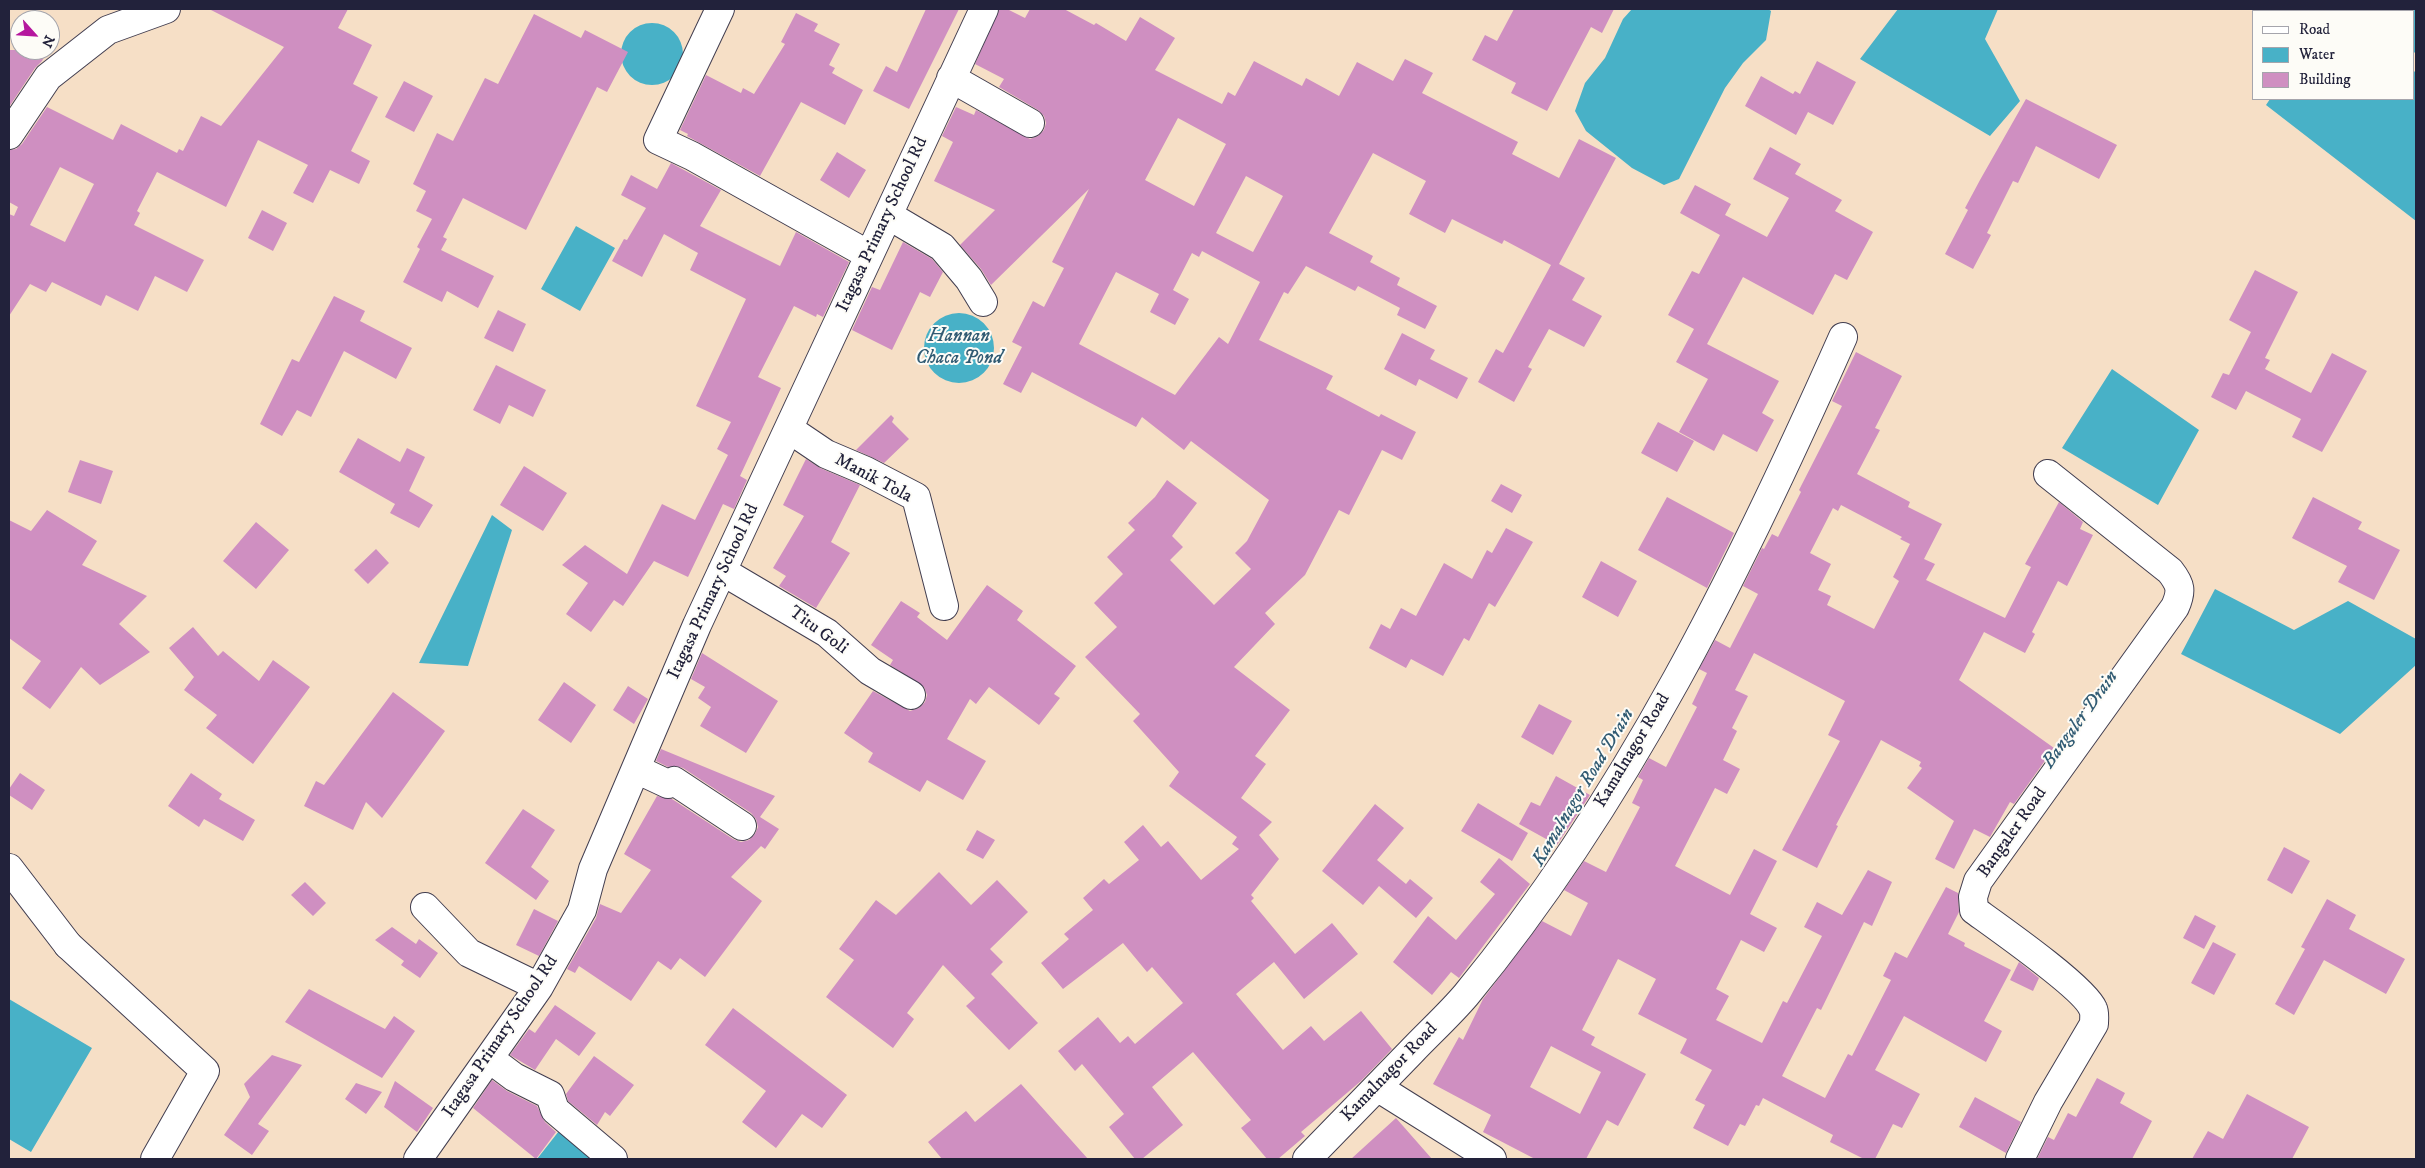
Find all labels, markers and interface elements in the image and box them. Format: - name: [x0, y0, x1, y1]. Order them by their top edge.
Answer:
- north arrow: [10, 10, 60, 60]
- legend: [2252, 10, 2415, 100]
- text: Road: [2299, 20, 2330, 39]
- text: N: [37, 32, 58, 50]
- text: Water: [2299, 45, 2335, 64]
- text: Building: [2299, 70, 2351, 89]
- street label: Itagasa Primary School Rd: [833, 134, 933, 316]
- water label: Hannan Chaca Pond: [916, 326, 1002, 370]
- street label: Manik Tola: [831, 450, 915, 508]
- street label: Itagasa Primary School Rd: [664, 501, 764, 683]
- street label: Titu Goli: [784, 602, 852, 660]
- water label: Bangaler Drain: [2038, 667, 2124, 773]
- street label: Kamalnagor Road: [1590, 690, 1676, 812]
- water label: Kamalnagor Road Drain: [1528, 705, 1640, 871]
- street label: Bangaler Road: [1974, 784, 2052, 882]
- street label: Itagasa Primary School Rd: [439, 952, 563, 1122]
- street label: Kamalnagor Road: [1337, 1019, 1443, 1127]

